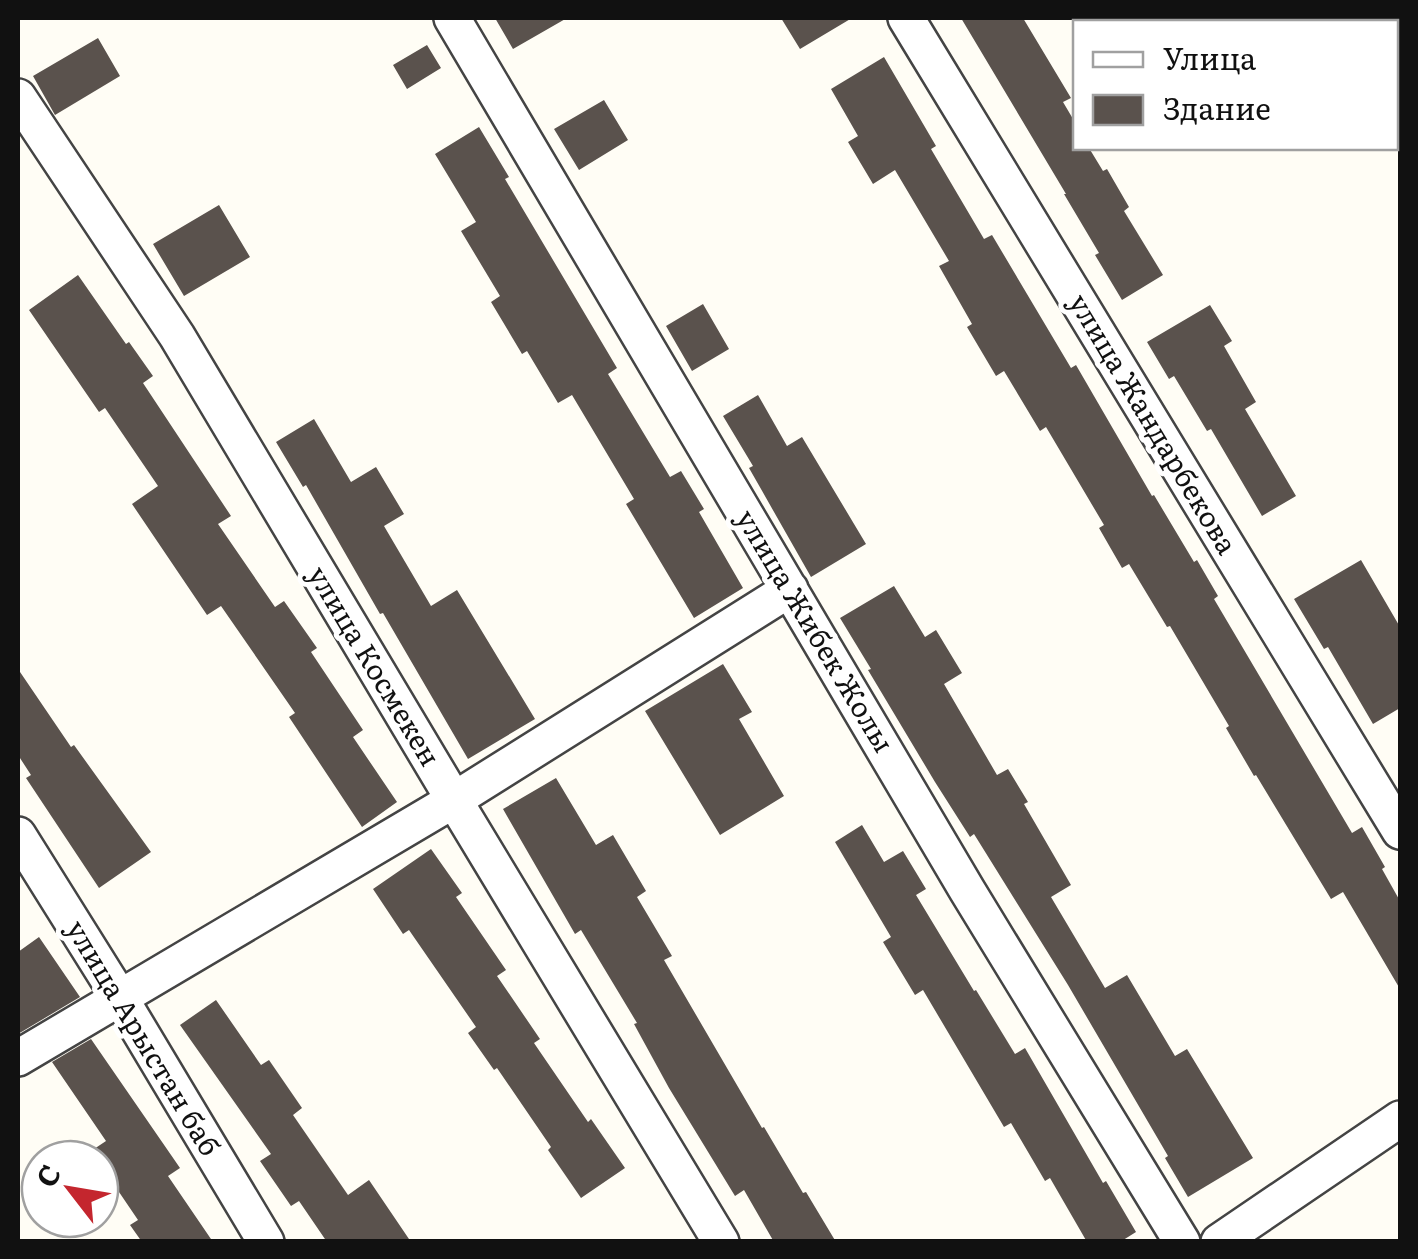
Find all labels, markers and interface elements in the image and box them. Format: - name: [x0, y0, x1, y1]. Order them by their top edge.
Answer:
- legend: [1073, 20, 1398, 150]
- text: Улица: [1163, 35, 1257, 79]
- text: Здание: [1163, 85, 1271, 129]
- street label: улица Жандарбекова: [1060, 285, 1249, 561]
- street label: улица Жибек Жолы: [727, 500, 906, 760]
- street label: улица Космекен: [299, 557, 452, 773]
- street label: улица Арыстан баб: [57, 911, 232, 1163]
- north arrow: [20, 1139, 120, 1239]
- text: С: [24, 1156, 70, 1194]

